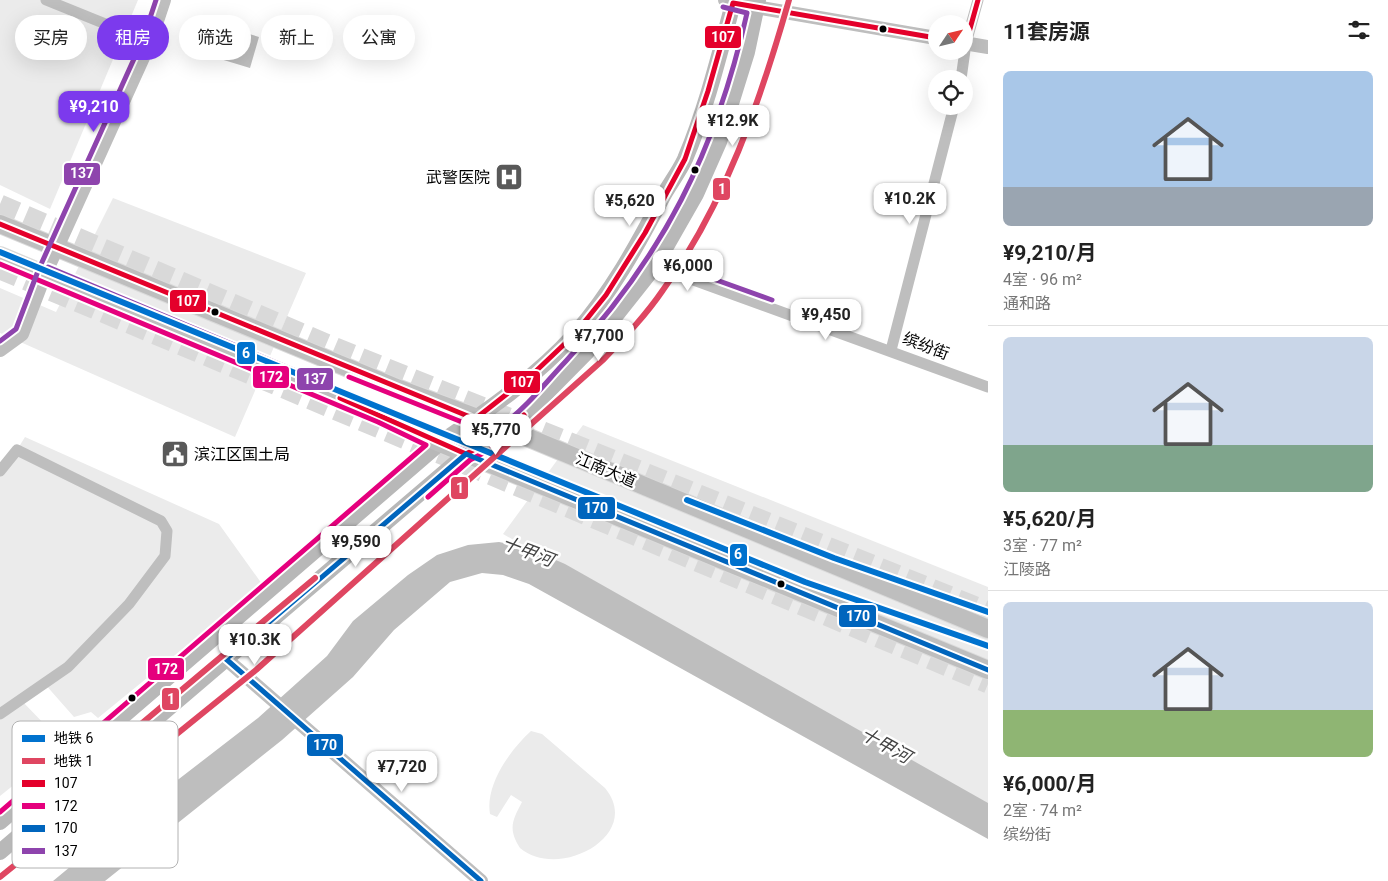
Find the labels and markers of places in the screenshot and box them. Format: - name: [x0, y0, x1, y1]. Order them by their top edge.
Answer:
- unlabelled marker: [878, 24, 888, 34]
- pin: ¥9,210: [53, 90, 135, 133]
- pin: ¥12.9K: [692, 104, 774, 147]
- hospital icon: 武警医院: [494, 162, 524, 192]
- unlabelled marker: [690, 165, 700, 175]
- place label: 武警医院: [426, 168, 490, 187]
- pin: ¥10.2K: [869, 182, 951, 225]
- pin: ¥5,620: [589, 184, 671, 227]
- pin: ¥6,000: [647, 250, 729, 292]
- pin: ¥9,450: [785, 298, 867, 341]
- unlabelled marker: [210, 307, 220, 317]
- pin: ¥7,700: [558, 320, 640, 362]
- pin: ¥5,770: [455, 414, 537, 456]
- public building icon: 滨江区国土局: [160, 439, 190, 469]
- place label: 滨江区国土局: [194, 445, 290, 464]
- pin: ¥9,590: [315, 526, 397, 568]
- unlabelled marker: [776, 579, 786, 589]
- pin: ¥10.3K: [214, 624, 296, 666]
- unlabelled marker: [127, 693, 137, 703]
- pin: ¥7,720: [361, 750, 443, 793]

